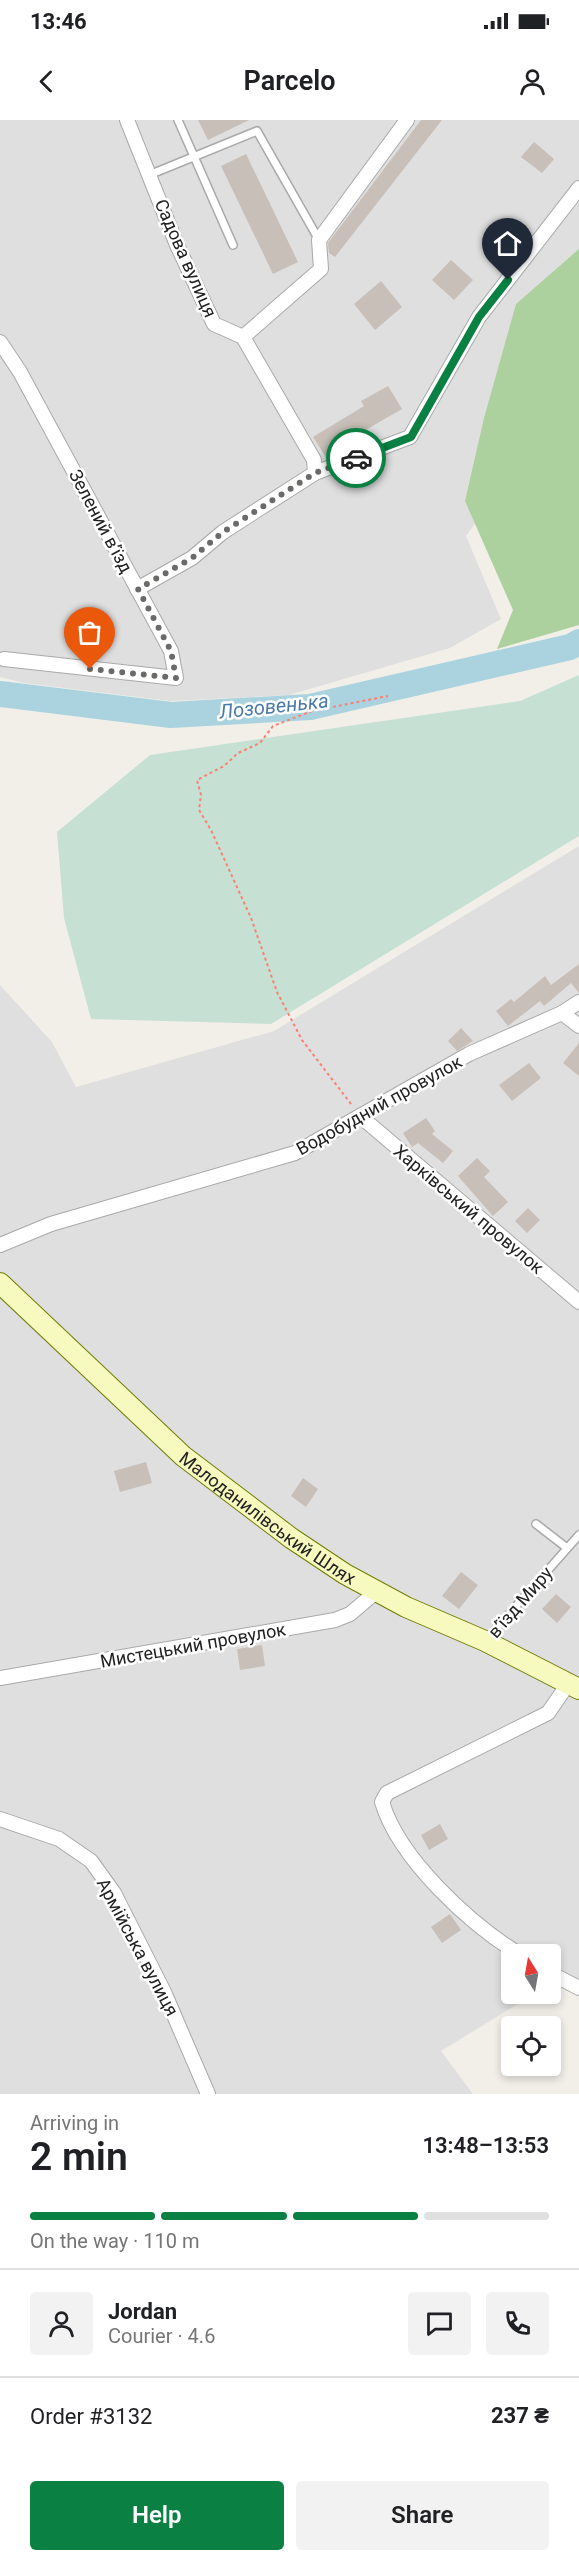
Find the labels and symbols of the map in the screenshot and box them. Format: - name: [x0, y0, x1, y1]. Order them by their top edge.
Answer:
- street label: Садова вулиця: [151, 196, 221, 320]
- pin: [482, 218, 533, 280]
- courier: [326, 428, 386, 488]
- street label: Зелений в’їзд: [65, 466, 137, 576]
- pin: [64, 607, 115, 669]
- water label: Лозовенька: [217, 688, 330, 724]
- street label: Водобудний провулок: [293, 1051, 466, 1159]
- street label: Харківський провулок: [390, 1140, 548, 1278]
- street label: Малоданилівський Шлях: [176, 1447, 360, 1588]
- street label: в’їзд Миру: [483, 1562, 557, 1642]
- street label: Мистецький провулок: [99, 1618, 288, 1672]
- street label: Армійська вулиця: [93, 1875, 183, 2019]
- north arrow: [501, 1944, 561, 2004]

